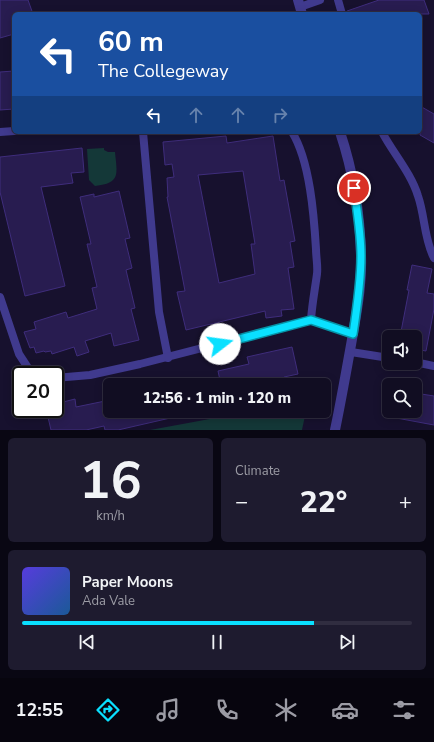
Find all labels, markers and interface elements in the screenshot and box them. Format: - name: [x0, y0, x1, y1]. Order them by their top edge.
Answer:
- text: 60 m: [98, 23, 164, 61]
- icon: left: [32, 28, 84, 80]
- text: The Collegeway: [98, 59, 229, 83]
- icon: left: [143, 104, 165, 126]
- icon: ahead: [185, 104, 207, 126]
- icon: ahead: [227, 104, 249, 126]
- icon: right: [269, 104, 291, 126]
- pin: [337, 171, 371, 205]
- icon: arrive: [343, 177, 365, 199]
- position arrow: [199, 323, 241, 365]
- map controls: [382, 330, 422, 418]
- button: sound: [382, 330, 422, 370]
- speed limit sign: 20: [12, 366, 64, 418]
- button: search: [382, 378, 422, 418]
- text: 12:56 · 1 min · 120 m: [143, 388, 291, 408]
- text: 16: [79, 445, 142, 516]
- text: Climate: [235, 462, 280, 480]
- text: 22°: [300, 482, 347, 523]
- text: −: [235, 487, 248, 517]
- text: +: [399, 487, 412, 517]
- text: km/h: [96, 507, 125, 525]
- text: Paper Moons: [82, 572, 173, 592]
- text: Ada Vale: [82, 592, 135, 610]
- icon: previous: [76, 631, 98, 653]
- icon: pause: [206, 631, 228, 653]
- icon: next: [336, 631, 358, 653]
- icon: directions: [94, 696, 122, 724]
- icon: music: [154, 696, 182, 724]
- icon: phone: [213, 696, 241, 724]
- icon: climate: [272, 696, 300, 724]
- icon: car: [331, 696, 359, 724]
- icon: filters: [390, 696, 418, 724]
- text: 12:55: [16, 698, 63, 722]

